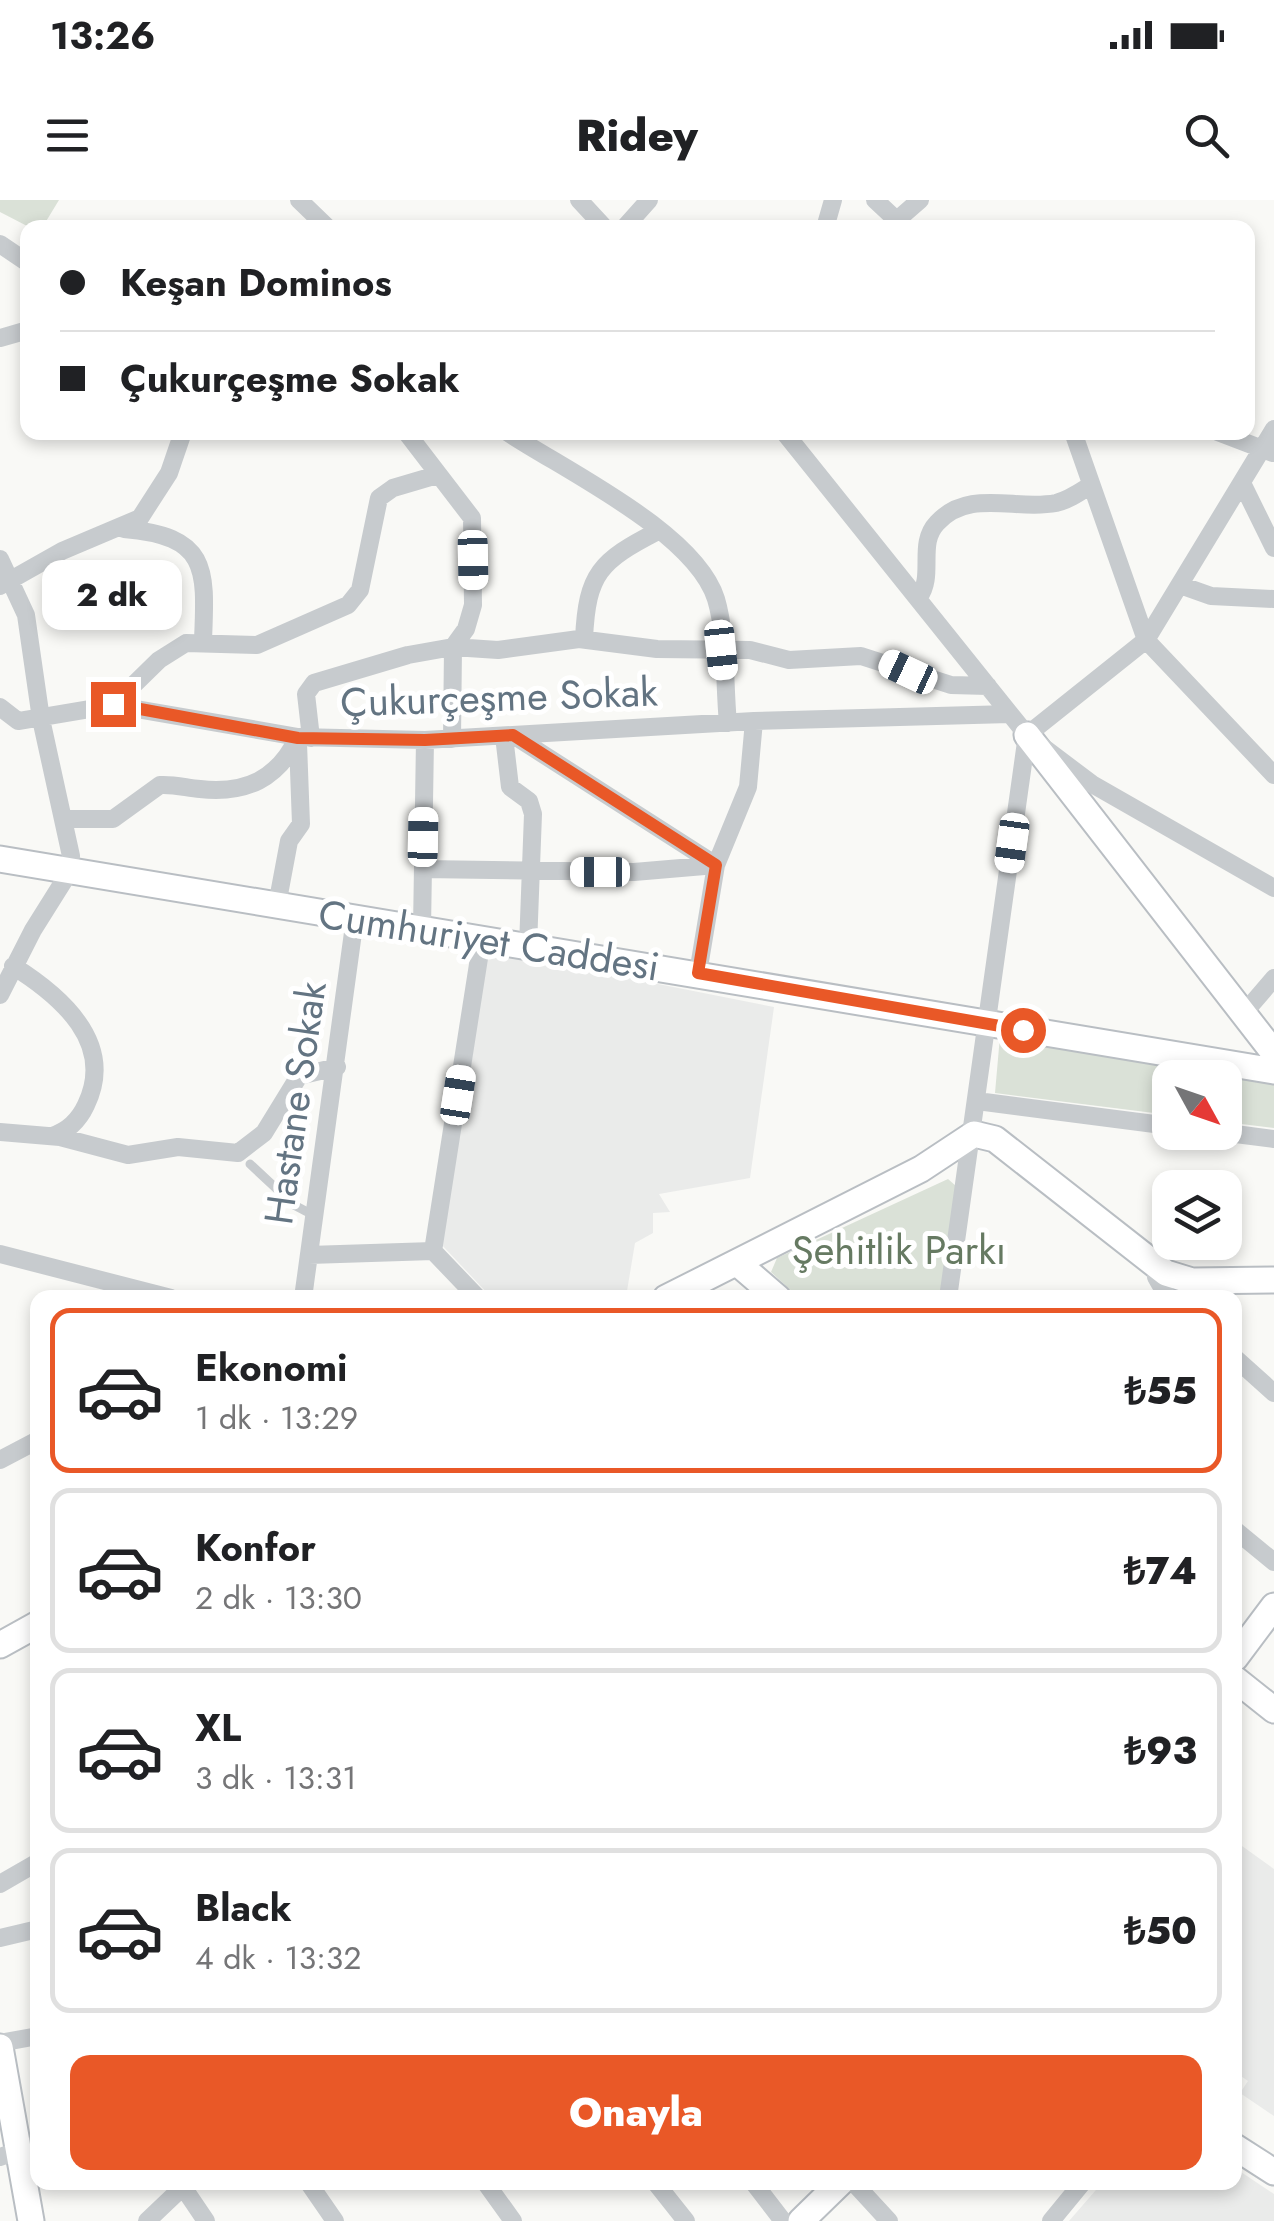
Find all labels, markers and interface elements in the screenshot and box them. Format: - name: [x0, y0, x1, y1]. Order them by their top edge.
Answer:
- text: 13:26: [50, 8, 156, 63]
- text: Ridey: [576, 103, 698, 168]
- icon: menu: [40, 108, 95, 163]
- icon: search: [1179, 108, 1234, 163]
- text: Keşan Dominos: [120, 255, 392, 310]
- text: Çukurçeşme Sokak: [120, 351, 460, 406]
- car: [457, 530, 489, 590]
- callout: 2 dk: [43, 559, 183, 629]
- text: 2 dk: [76, 572, 148, 618]
- car: [703, 619, 739, 681]
- car: [874, 646, 942, 698]
- street label: Çukurçeşme Sokak: [339, 662, 659, 732]
- route end: [91, 682, 136, 727]
- car: [407, 807, 439, 867]
- car: [993, 811, 1031, 875]
- car: [570, 857, 630, 887]
- street label: Cumhuriyet Caddesi: [314, 884, 664, 996]
- street label: Hastane Sokak: [249, 977, 341, 1228]
- route start: [1001, 1008, 1046, 1053]
- north arrow: [1152, 1060, 1242, 1150]
- map controls: [1152, 1060, 1242, 1260]
- car: [438, 1063, 478, 1127]
- button: layers: [1152, 1170, 1242, 1260]
- park label: Şehitlik Parkı: [792, 1221, 1006, 1279]
- text: Ekonomi: [195, 1340, 348, 1395]
- icon: car: [75, 1346, 165, 1436]
- text: ₺55: [1124, 1363, 1197, 1418]
- text: 1 dk · 13:29: [195, 1395, 358, 1441]
- text: Konfor: [195, 1520, 316, 1575]
- icon: car: [75, 1526, 165, 1616]
- text: ₺74: [1124, 1543, 1197, 1598]
- text: 2 dk · 13:30: [195, 1575, 362, 1621]
- text: XL: [195, 1700, 241, 1755]
- icon: car: [75, 1706, 165, 1796]
- text: ₺93: [1124, 1723, 1197, 1778]
- text: 3 dk · 13:31: [195, 1755, 357, 1801]
- text: Black: [195, 1880, 292, 1935]
- icon: car: [75, 1886, 165, 1976]
- text: ₺50: [1124, 1903, 1197, 1958]
- text: 4 dk · 13:32: [195, 1935, 362, 1981]
- button: Onayla: [70, 2055, 1202, 2170]

